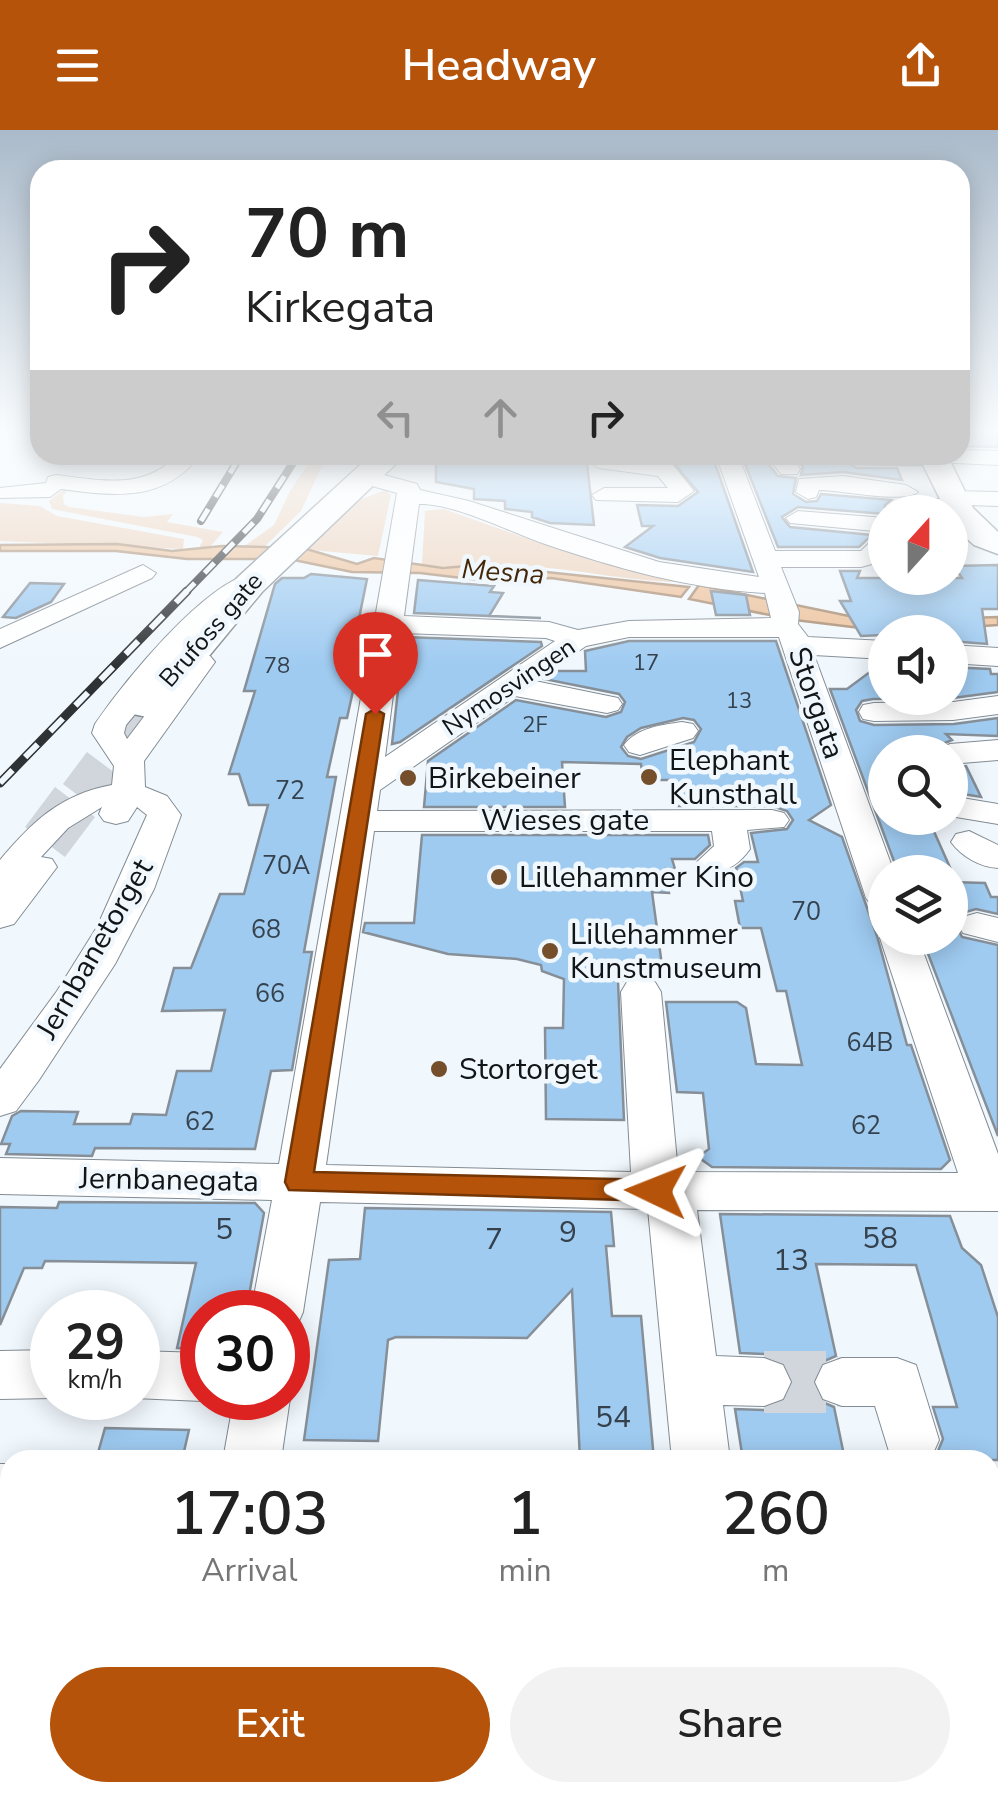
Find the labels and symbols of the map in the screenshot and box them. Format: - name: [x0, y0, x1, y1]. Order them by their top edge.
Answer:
- north arrow: [868, 495, 968, 595]
- water label: Mesna: [460, 550, 546, 594]
- street label: Brufoss gate: [152, 565, 270, 695]
- pin: [333, 612, 418, 715]
- street label: Nymosvingen: [436, 630, 582, 744]
- street label: Storgata: [778, 642, 854, 764]
- house number: 17: [633, 648, 659, 678]
- house number: 78: [264, 651, 290, 681]
- house number: 13: [726, 686, 752, 716]
- house number: 2F: [522, 710, 548, 740]
- place label: Elephant Kunsthall: [669, 740, 797, 815]
- place label: Birkebeiner: [428, 758, 581, 799]
- marker: Elephant Kunsthall: [638, 766, 660, 788]
- marker: Birkebeiner: [397, 767, 419, 789]
- house number: 72: [275, 774, 305, 808]
- street label: Wieses gate: [481, 800, 649, 841]
- house number: 70A: [262, 849, 310, 883]
- street label: Jernbanetorget: [26, 851, 163, 1047]
- place label: Lillehammer Kino: [519, 857, 754, 898]
- marker: Lillehammer Kino: [488, 866, 510, 888]
- house number: 70: [791, 895, 821, 929]
- house number: 68: [251, 913, 281, 947]
- place label: Lillehammer Kunstmuseum: [570, 914, 763, 989]
- marker: Lillehammer Kunstmuseum: [539, 940, 561, 962]
- house number: 66: [255, 977, 285, 1011]
- house number: 64B: [847, 1026, 893, 1060]
- place label: Stortorget: [459, 1049, 598, 1090]
- marker: Stortorget: [428, 1058, 450, 1080]
- house number: 62: [185, 1105, 215, 1139]
- house number: 62: [851, 1109, 881, 1143]
- position arrow: [604, 1139, 708, 1243]
- street label: Jernbanegata: [78, 1158, 259, 1202]
- house number: 5: [215, 1209, 233, 1250]
- house number: 9: [559, 1212, 577, 1253]
- house number: 58: [862, 1218, 898, 1259]
- house number: 7: [485, 1219, 503, 1260]
- house number: 13: [773, 1240, 809, 1281]
- speed limit sign: 30: [180, 1290, 310, 1420]
- house number: 54: [595, 1397, 631, 1438]

